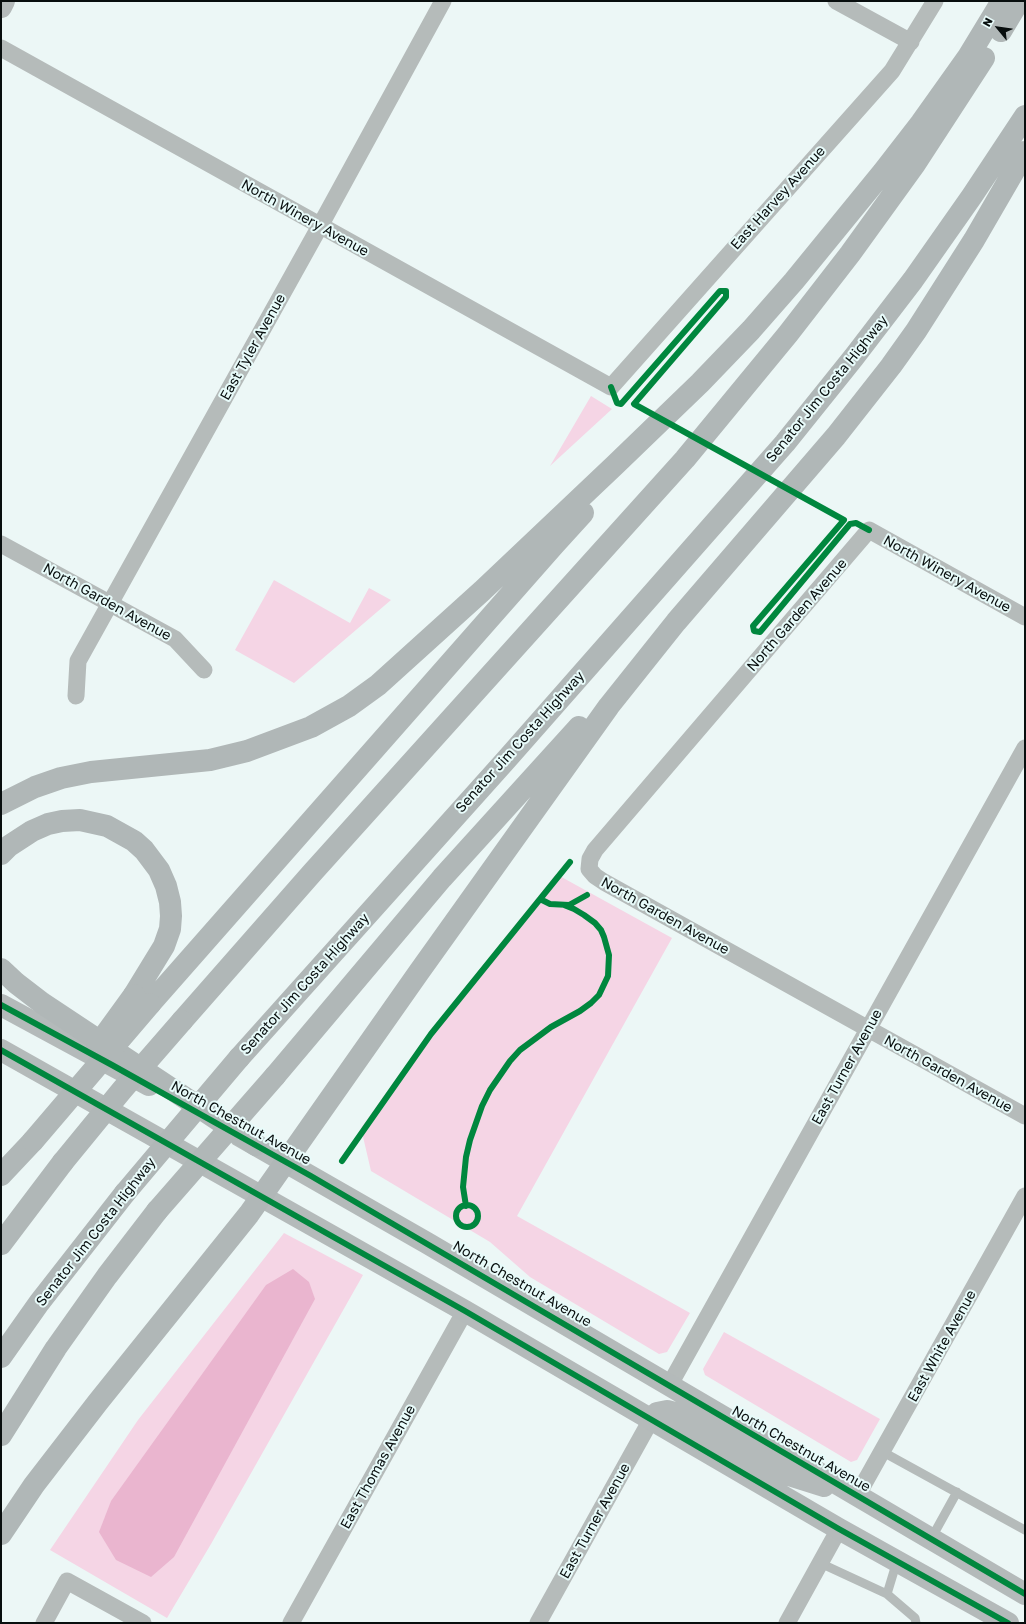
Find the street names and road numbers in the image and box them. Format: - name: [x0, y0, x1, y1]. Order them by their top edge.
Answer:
- street label: East Harvey Avenue: [727, 143, 829, 253]
- street label: North Winery Avenue: [238, 176, 372, 260]
- street label: East Tyler Avenue: [217, 291, 289, 403]
- street label: Senator Jim Costa Highway: [763, 312, 891, 466]
- street label: North Winery Avenue: [880, 532, 1014, 616]
- street label: North Garden Avenue: [743, 555, 851, 675]
- street label: North Garden Avenue: [40, 560, 174, 644]
- street label: Senator Jim Costa Highway: [452, 668, 588, 816]
- street label: North Garden Avenue: [598, 874, 732, 958]
- street label: Senator Jim Costa Highway: [237, 910, 373, 1058]
- street label: East Turner Avenue: [808, 1006, 886, 1128]
- street label: North Garden Avenue: [881, 1032, 1015, 1116]
- street label: North Chestnut Avenue: [168, 1078, 314, 1168]
- street label: Senator Jim Costa Highway: [33, 1154, 159, 1310]
- street label: North Chestnut Avenue: [450, 1237, 594, 1331]
- street label: East White Avenue: [904, 1287, 980, 1405]
- street label: East Thomas Avenue: [337, 1402, 419, 1532]
- street label: North Chestnut Avenue: [729, 1402, 873, 1496]
- street label: East Turner Avenue: [556, 1460, 634, 1582]

